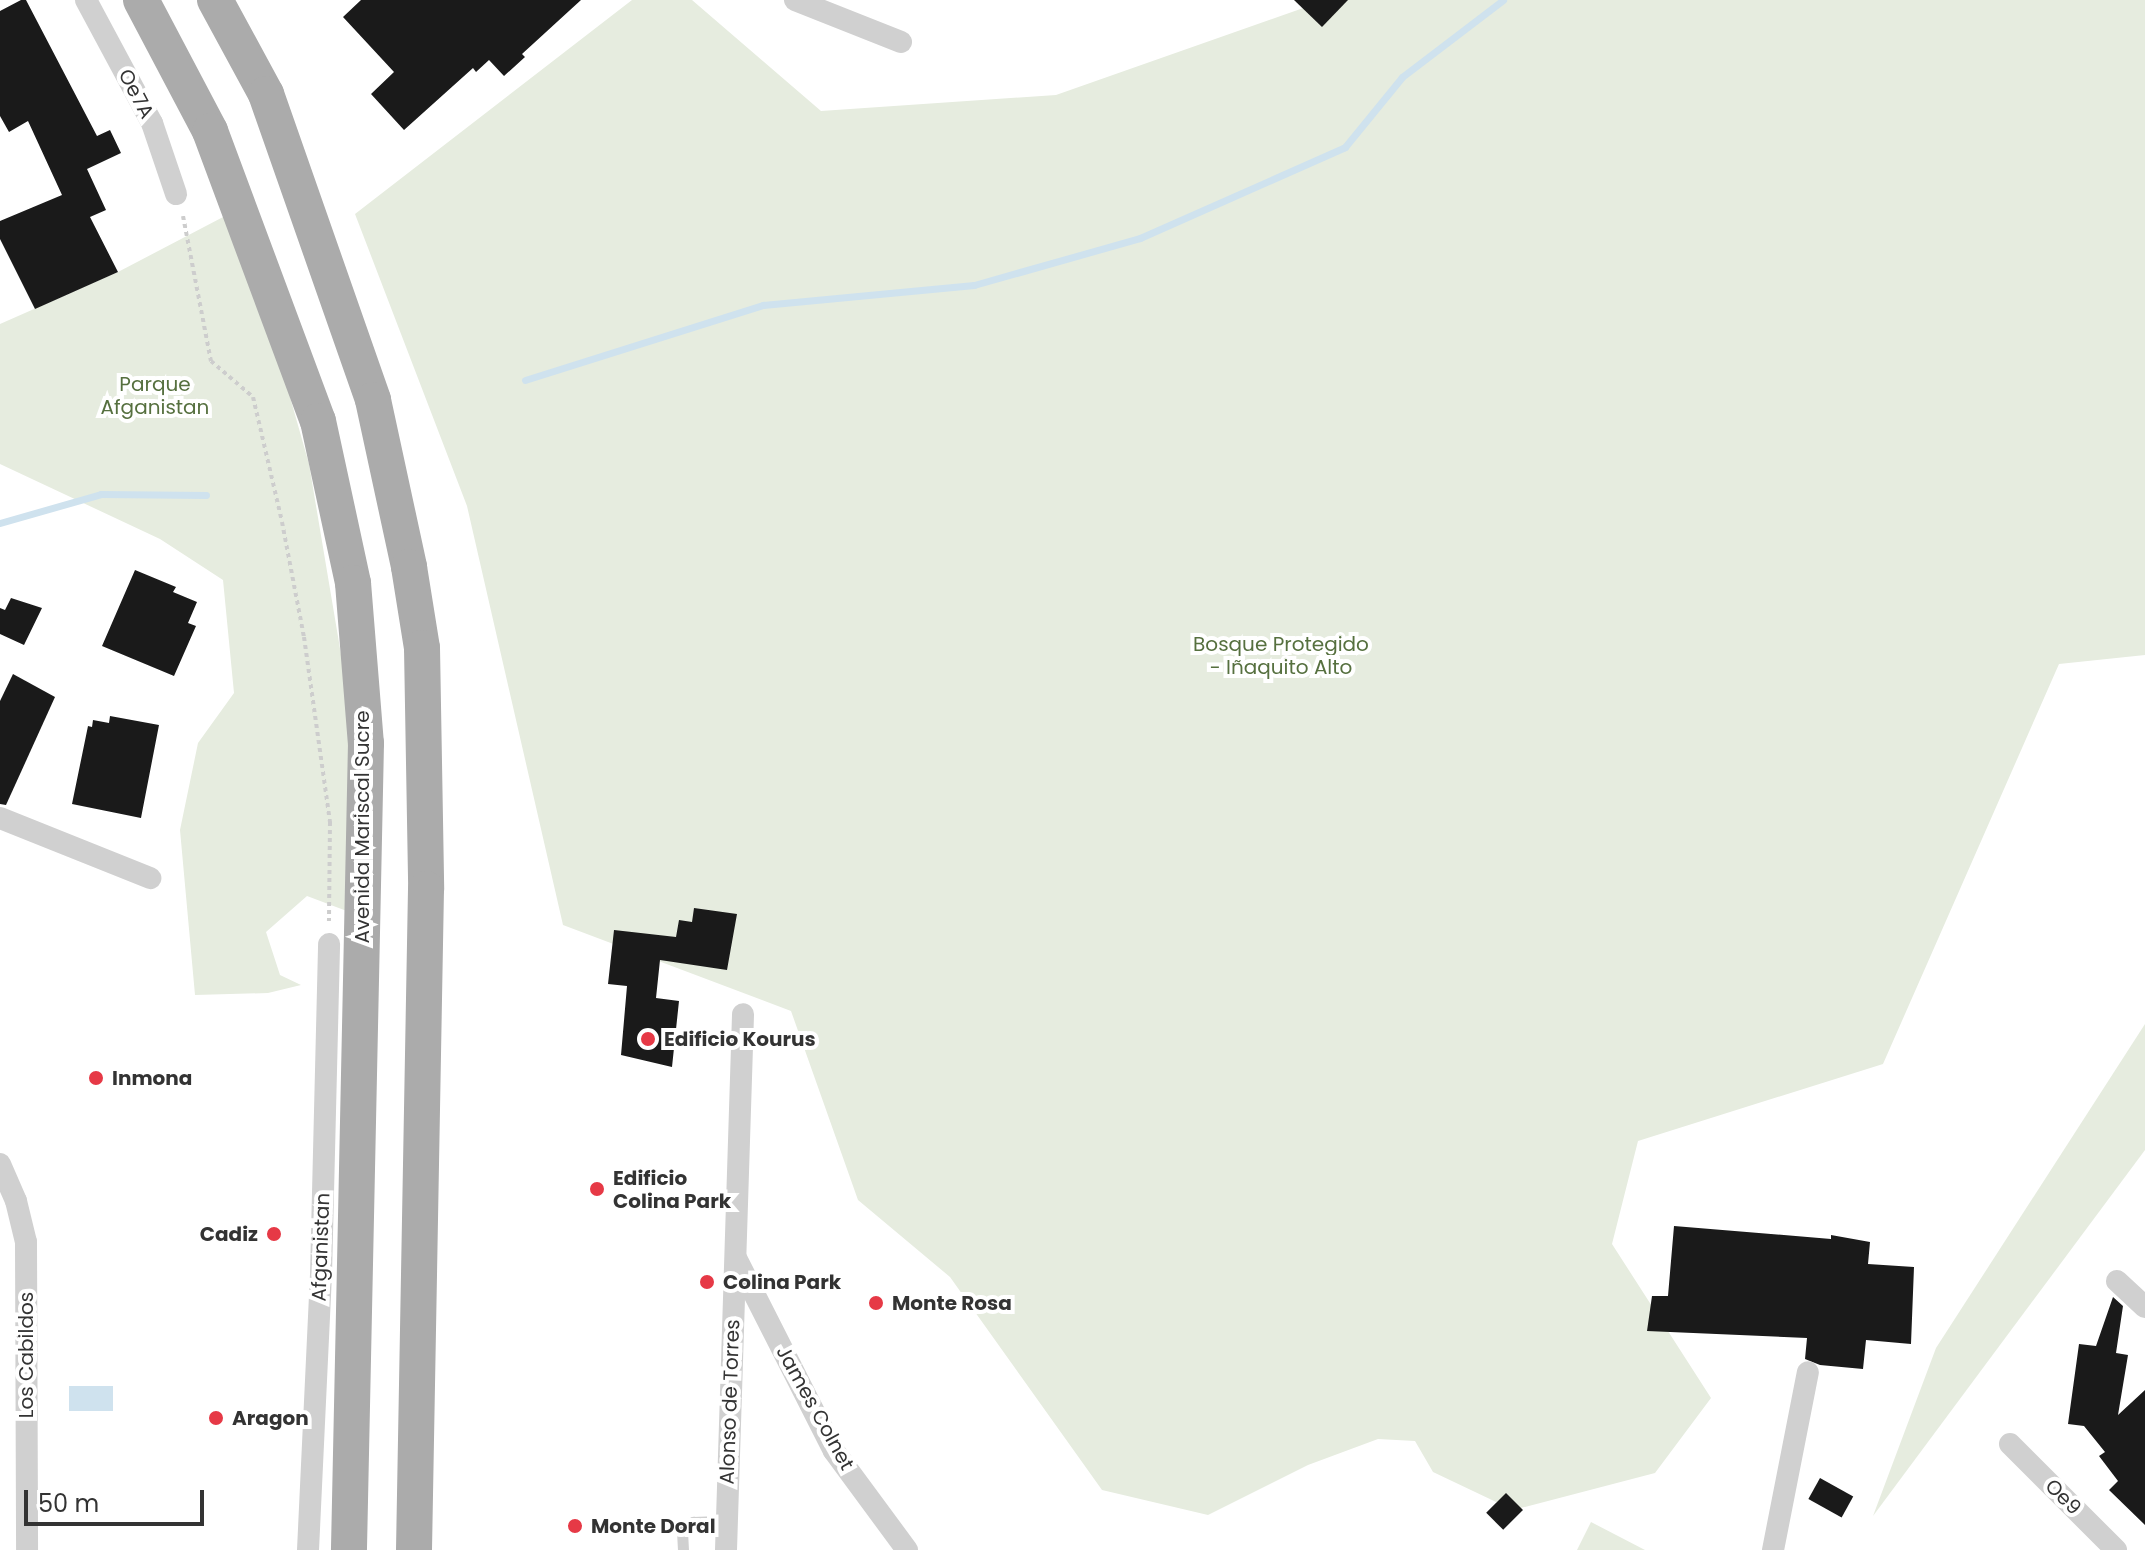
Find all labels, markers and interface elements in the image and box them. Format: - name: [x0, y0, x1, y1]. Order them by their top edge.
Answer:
- street label: Oe7A: [113, 65, 159, 123]
- park label: Parque Afganistan: [101, 373, 209, 420]
- park label: Bosque Protegido - Iñaquito Alto: [1193, 632, 1369, 679]
- street label: Avenida Mariscal Sucre: [350, 710, 374, 944]
- place label: Edificio Kourus: [664, 1027, 816, 1051]
- marker: Edificio Kourus: [639, 1030, 657, 1048]
- place label: Inmona: [112, 1066, 192, 1090]
- marker: Inmona: [87, 1069, 105, 1087]
- place label: Edificio Colina Park: [613, 1166, 731, 1213]
- marker: Edificio Colina Park: [588, 1180, 606, 1198]
- street label: Afganistan: [307, 1192, 335, 1302]
- place label: Cadiz: [200, 1222, 258, 1246]
- marker: Cadiz: [265, 1225, 283, 1243]
- place label: Colina Park: [723, 1270, 841, 1294]
- marker: Colina Park: [698, 1273, 716, 1291]
- place label: Monte Rosa: [892, 1291, 1012, 1315]
- street label: Los Cabildos: [14, 1292, 38, 1418]
- marker: Monte Rosa: [867, 1294, 885, 1312]
- street label: Alonso de Torres: [715, 1319, 745, 1485]
- street label: James Colnet: [771, 1342, 859, 1474]
- place label: Aragon: [232, 1406, 309, 1430]
- marker: Aragon: [207, 1409, 225, 1427]
- scale bar: [28, 1474, 208, 1524]
- street label: Oe9: [2040, 1474, 2086, 1520]
- text: 50 m: [38, 1487, 99, 1520]
- place label: Monte Doral: [591, 1514, 716, 1538]
- marker: Monte Doral: [566, 1517, 584, 1535]

